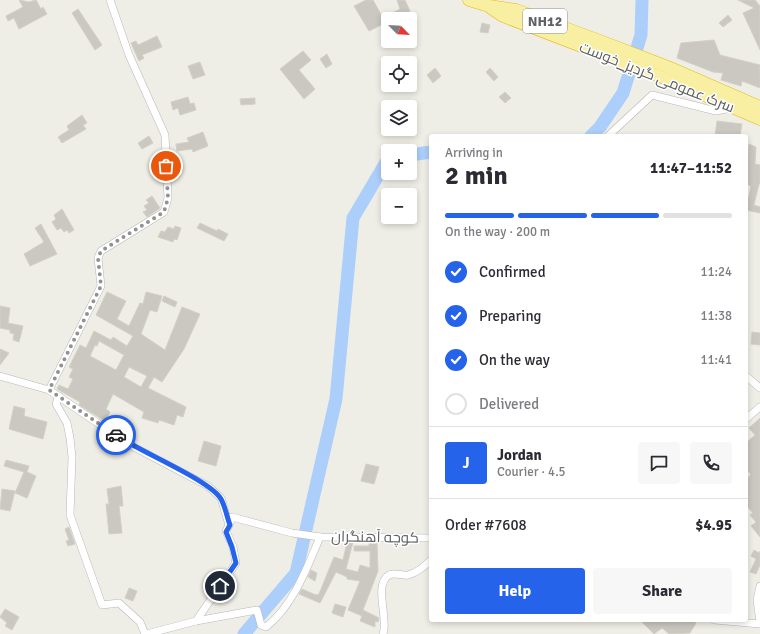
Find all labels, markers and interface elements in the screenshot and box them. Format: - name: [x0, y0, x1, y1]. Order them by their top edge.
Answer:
- road number: NH12: [523, 9, 567, 33]
- north arrow: [381, 12, 417, 48]
- map controls: [381, 12, 417, 224]
- street label: سرک عمومی گردیز_خوست: [577, 38, 737, 117]
- button: locate: [381, 56, 417, 92]
- button: layers: [381, 100, 417, 136]
- button: +: [381, 144, 417, 180]
- text: Arriving in: [445, 145, 503, 161]
- pin: [149, 149, 183, 183]
- icon: bag: [155, 155, 177, 177]
- text: 11:47–11:52: [650, 159, 732, 177]
- text: 2 min: [445, 160, 508, 192]
- button: −: [381, 188, 417, 224]
- text: On the way · 200 m: [445, 224, 550, 240]
- icon: check: [445, 261, 467, 283]
- text: Confirmed: [479, 263, 546, 281]
- text: 11:24: [700, 264, 732, 280]
- icon: check: [445, 305, 467, 327]
- text: Preparing: [479, 307, 542, 325]
- text: 11:38: [700, 308, 732, 324]
- icon: check: [445, 349, 467, 371]
- text: On the way: [479, 351, 550, 369]
- text: 11:41: [700, 352, 732, 368]
- text: Delivered: [479, 395, 539, 413]
- courier: [96, 415, 136, 455]
- icon: car: [105, 424, 127, 446]
- button: chat: [638, 442, 680, 484]
- button: phone: [690, 442, 732, 484]
- text: Jordan: [497, 446, 542, 464]
- text: J: [462, 454, 470, 472]
- text: Courier · 4.5: [497, 464, 566, 480]
- text: Order #7608: [445, 516, 527, 534]
- text: $4.95: [695, 516, 732, 534]
- street label: کوچه آهنگران: [331, 527, 419, 548]
- button: Help: [445, 568, 585, 614]
- button: Share: [593, 568, 732, 614]
- pin: [203, 569, 237, 603]
- icon: home: [209, 575, 231, 597]

